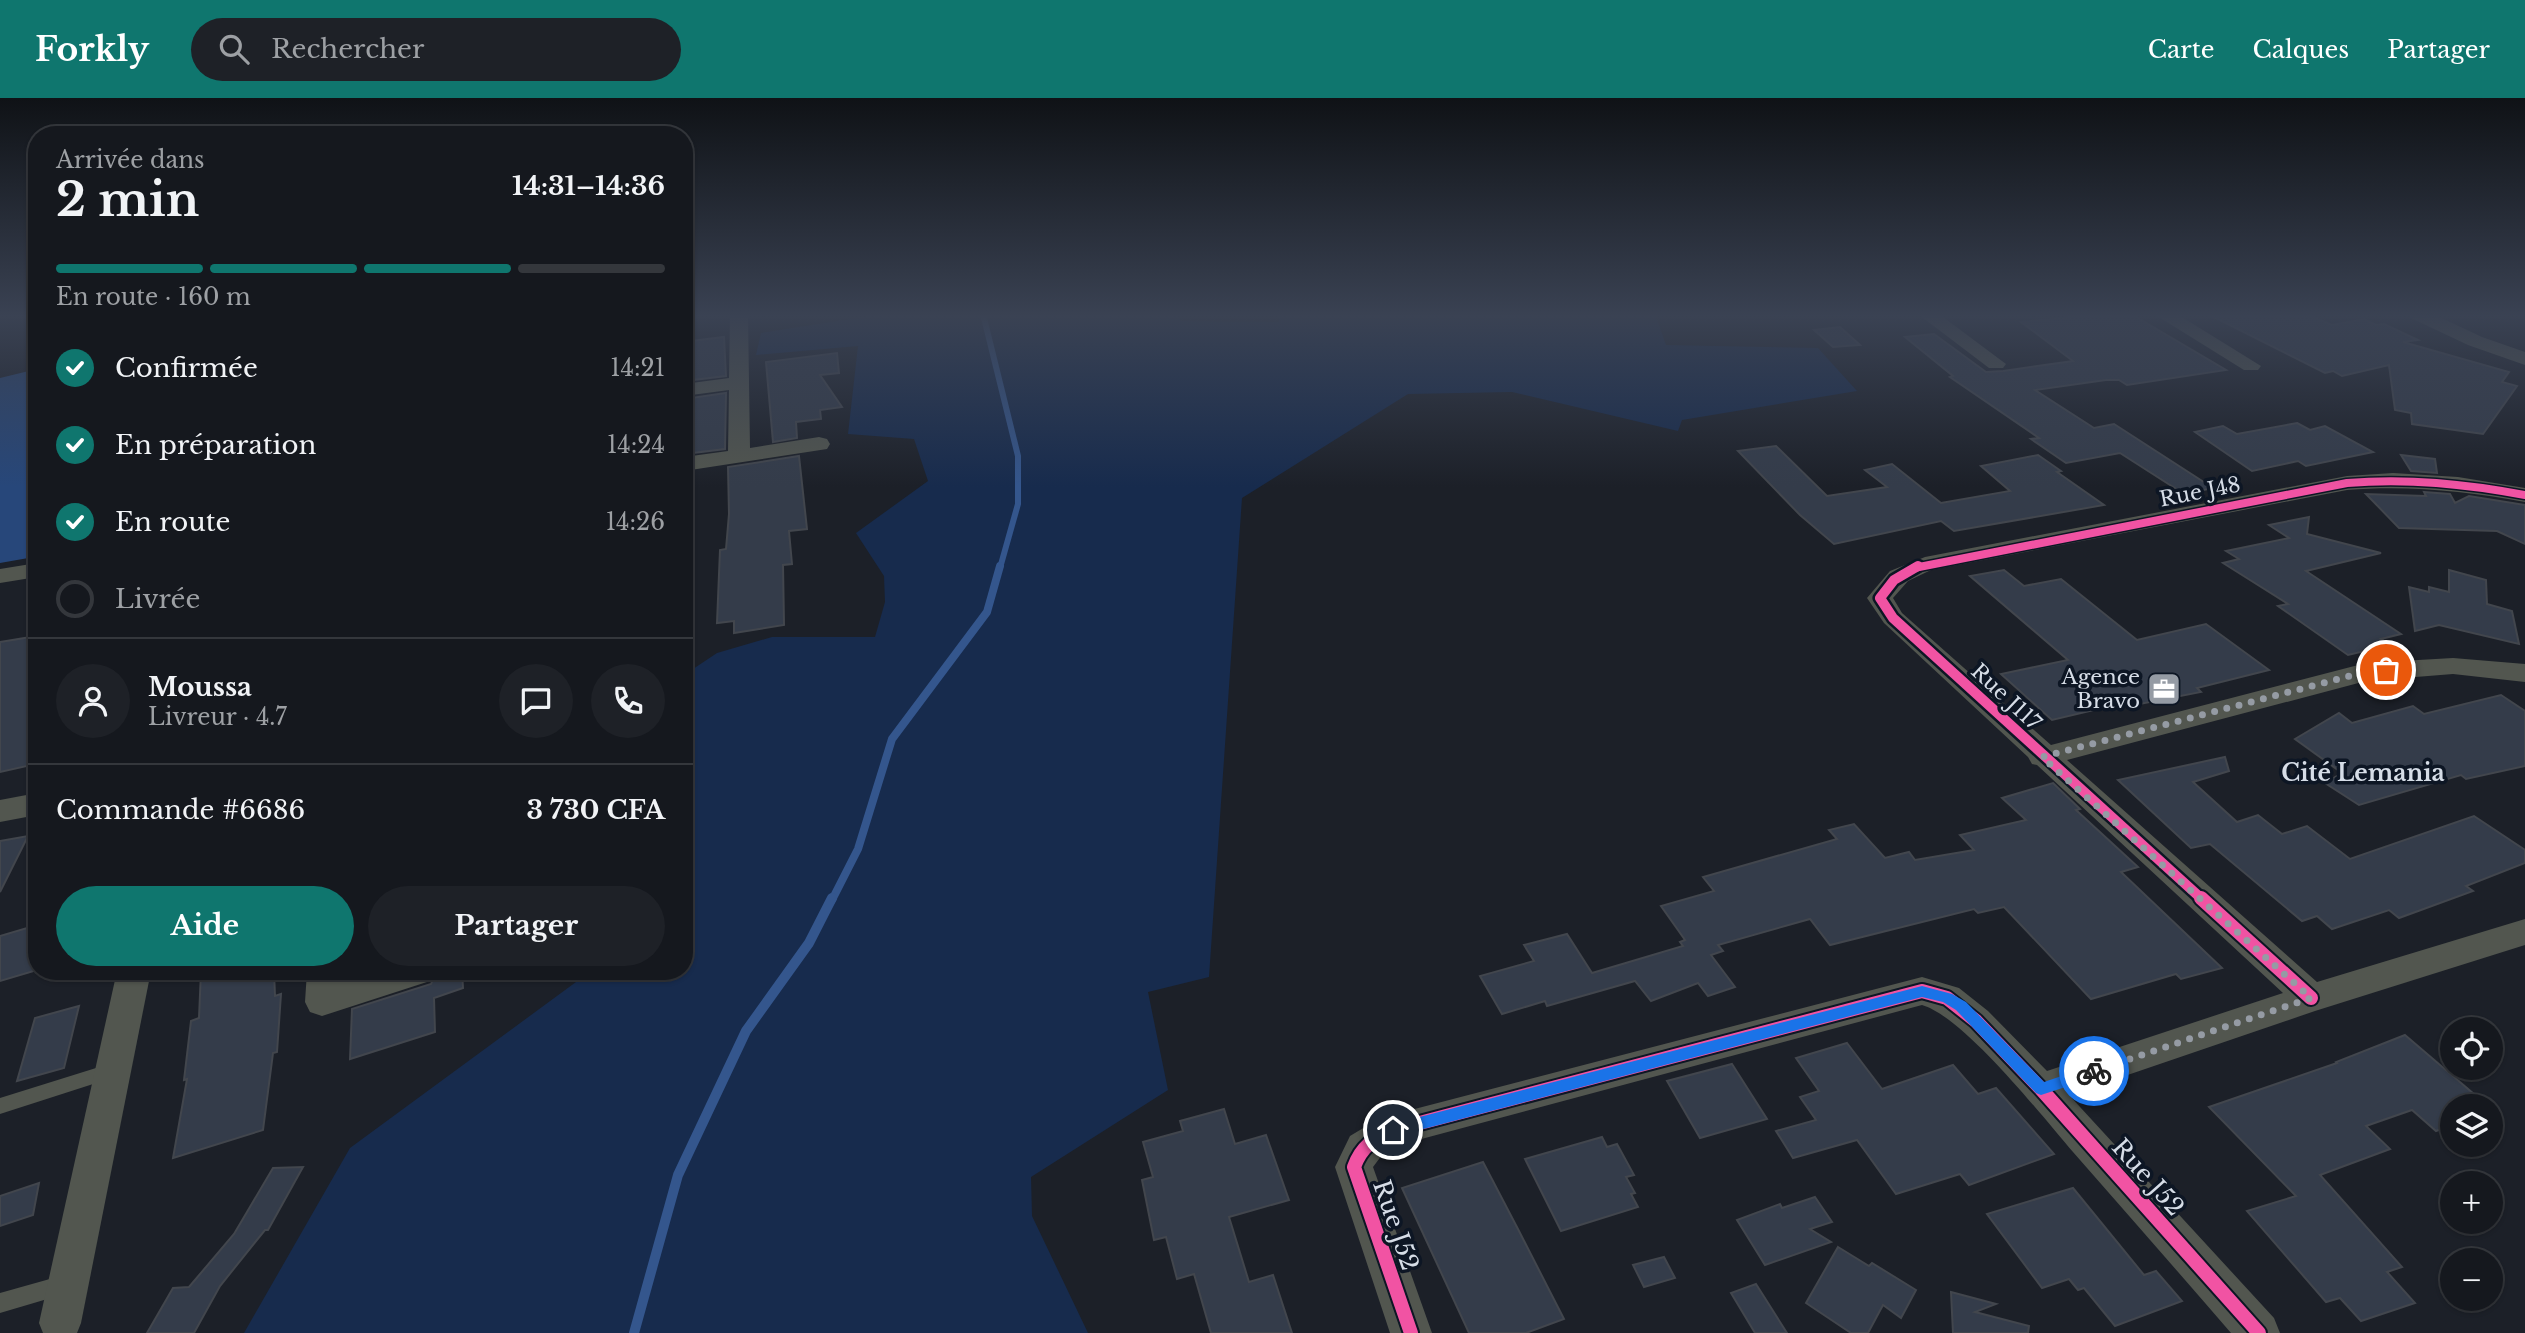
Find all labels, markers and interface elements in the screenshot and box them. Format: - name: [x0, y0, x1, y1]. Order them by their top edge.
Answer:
- search box: [191, 18, 681, 81]
- text: Forkly: [35, 29, 149, 70]
- icon: search: [215, 30, 253, 68]
- text: Rechercher: [271, 33, 424, 65]
- text: Carte: [2148, 35, 2214, 64]
- text: Calques: [2252, 35, 2349, 64]
- text: Partager: [2387, 35, 2490, 64]
- text: Arrivée dans: [56, 146, 204, 174]
- text: 14:31–14:36: [512, 170, 665, 202]
- text: 2 min: [56, 171, 199, 228]
- text: En route · 160 m: [56, 283, 251, 311]
- icon: check: [56, 349, 94, 387]
- text: Confirmée: [115, 352, 258, 384]
- text: 14:21: [610, 354, 665, 382]
- icon: check: [56, 426, 94, 464]
- text: En préparation: [115, 429, 316, 461]
- text: 14:24: [607, 431, 665, 459]
- street label: Rue J48: [2157, 471, 2243, 513]
- icon: check: [56, 503, 94, 541]
- text: En route: [115, 506, 231, 538]
- text: 14:26: [606, 508, 665, 536]
- text: Livrée: [115, 583, 200, 615]
- pin: [2356, 640, 2416, 700]
- icon: bag: [2367, 651, 2405, 689]
- street label: Rue J117: [1966, 658, 2047, 736]
- button: person: [56, 664, 130, 738]
- button: chat: [499, 664, 573, 738]
- button: phone: [591, 664, 665, 738]
- place label: Agence Bravo: [2061, 664, 2140, 714]
- office icon: Agence Bravo: [2145, 670, 2183, 708]
- text: Moussa: [148, 671, 252, 703]
- text: Livreur · 4.7: [148, 703, 287, 731]
- district label: Cité Lemania: [2281, 759, 2445, 787]
- text: Commande #6686: [56, 794, 305, 826]
- text: 3 730 CFA: [526, 794, 665, 826]
- button: Aide: [56, 886, 354, 966]
- button: Partager: [368, 886, 665, 966]
- map controls: [2440, 1017, 2503, 1311]
- button: locate: [2440, 1017, 2503, 1080]
- courier: [2059, 1036, 2129, 1106]
- icon: bike: [2075, 1052, 2113, 1090]
- button: layers: [2440, 1094, 2503, 1157]
- pin: [1363, 1100, 1423, 1160]
- icon: home: [1374, 1111, 1412, 1149]
- street label: Rue J52: [2106, 1133, 2190, 1221]
- button: +: [2440, 1171, 2503, 1234]
- street label: Rue J52: [1367, 1176, 1425, 1274]
- button: −: [2440, 1248, 2503, 1311]

